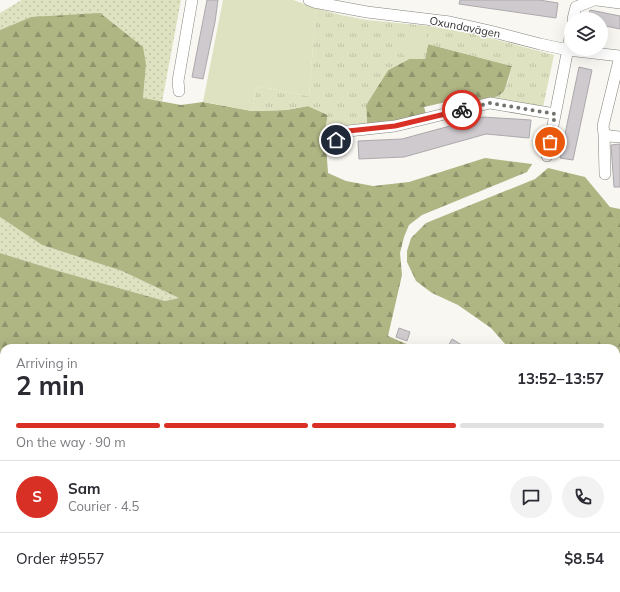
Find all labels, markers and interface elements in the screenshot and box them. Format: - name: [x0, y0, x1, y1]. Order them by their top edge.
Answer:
- map controls: [564, 12, 608, 56]
- button: layers: [564, 12, 608, 56]
- street label: Oxundavägen: [428, 13, 502, 41]
- courier: [442, 90, 482, 130]
- icon: bike: [451, 99, 473, 121]
- pin: [319, 123, 353, 157]
- pin: [533, 125, 567, 159]
- icon: home: [325, 129, 347, 151]
- icon: bag: [539, 131, 561, 153]
- text: Arriving in: [16, 355, 78, 371]
- text: 2 min: [16, 369, 85, 402]
- text: 13:52–13:57: [517, 369, 604, 388]
- text: On the way · 90 m: [16, 434, 126, 450]
- button: chat: [510, 476, 552, 518]
- button: phone: [562, 476, 604, 518]
- text: Sam: [68, 479, 100, 498]
- text: S: [32, 487, 42, 506]
- text: Courier · 4.5: [68, 498, 139, 514]
- text: Order #9557: [16, 549, 104, 568]
- text: $8.54: [564, 549, 604, 568]

